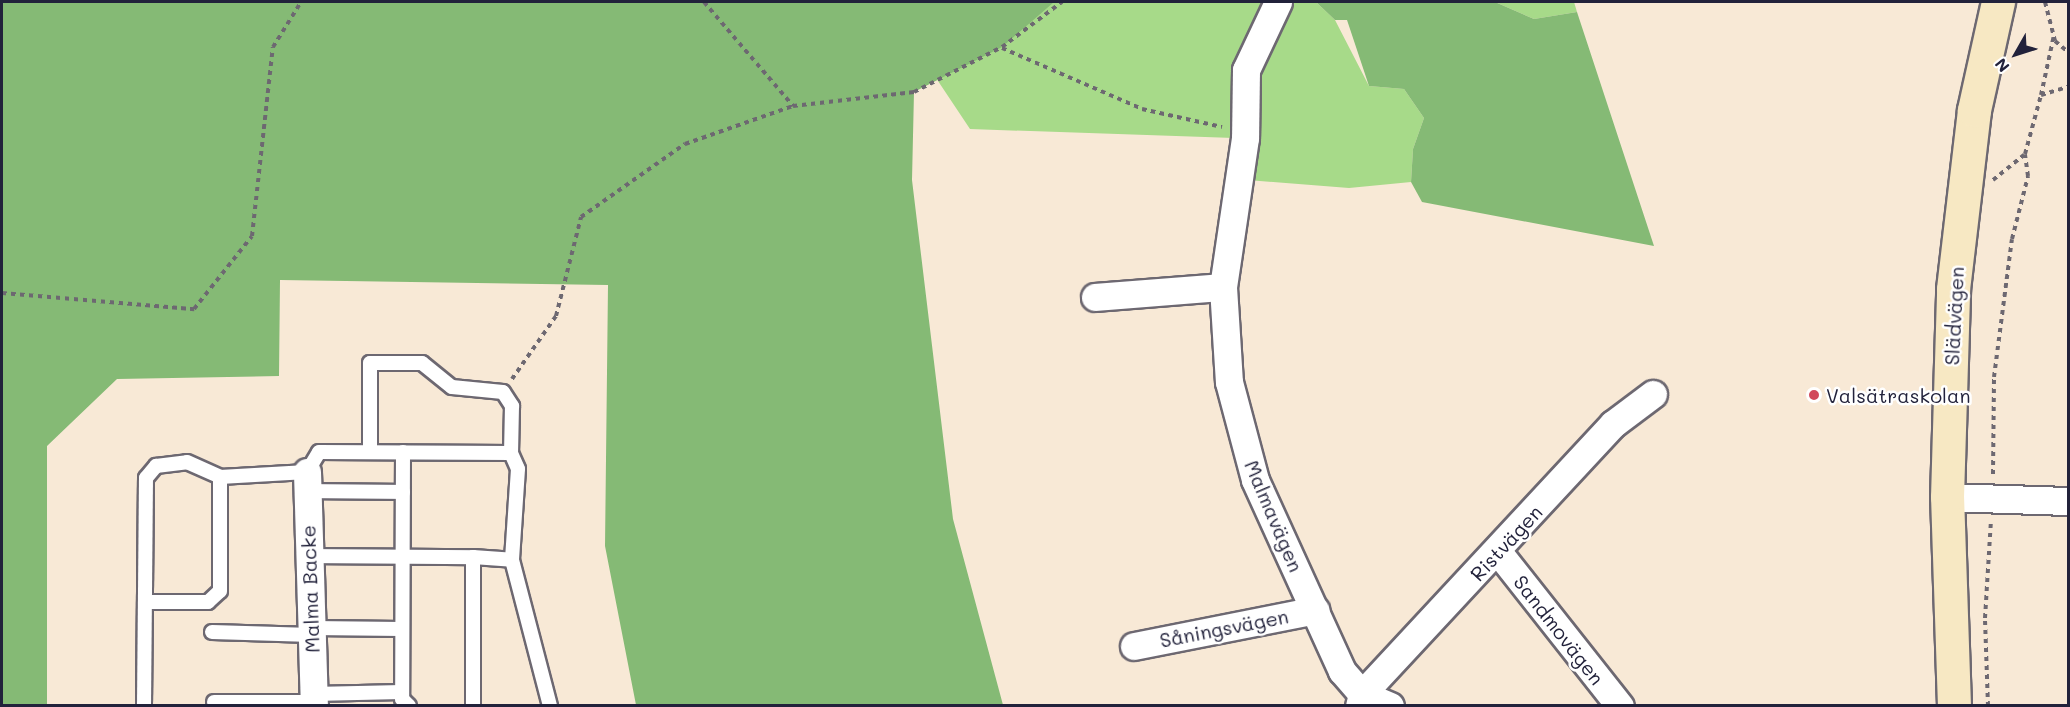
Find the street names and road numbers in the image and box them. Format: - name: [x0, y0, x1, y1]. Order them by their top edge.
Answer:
- street label: Slädvägen: [1939, 266, 1969, 366]
- street label: Malmavägen: [1240, 456, 1308, 576]
- street label: Ristvägen: [1465, 500, 1547, 586]
- street label: Malma Backe: [296, 525, 324, 653]
- street label: Sandmovägen: [1509, 570, 1609, 690]
- street label: Såningsvägen: [1158, 604, 1290, 652]

